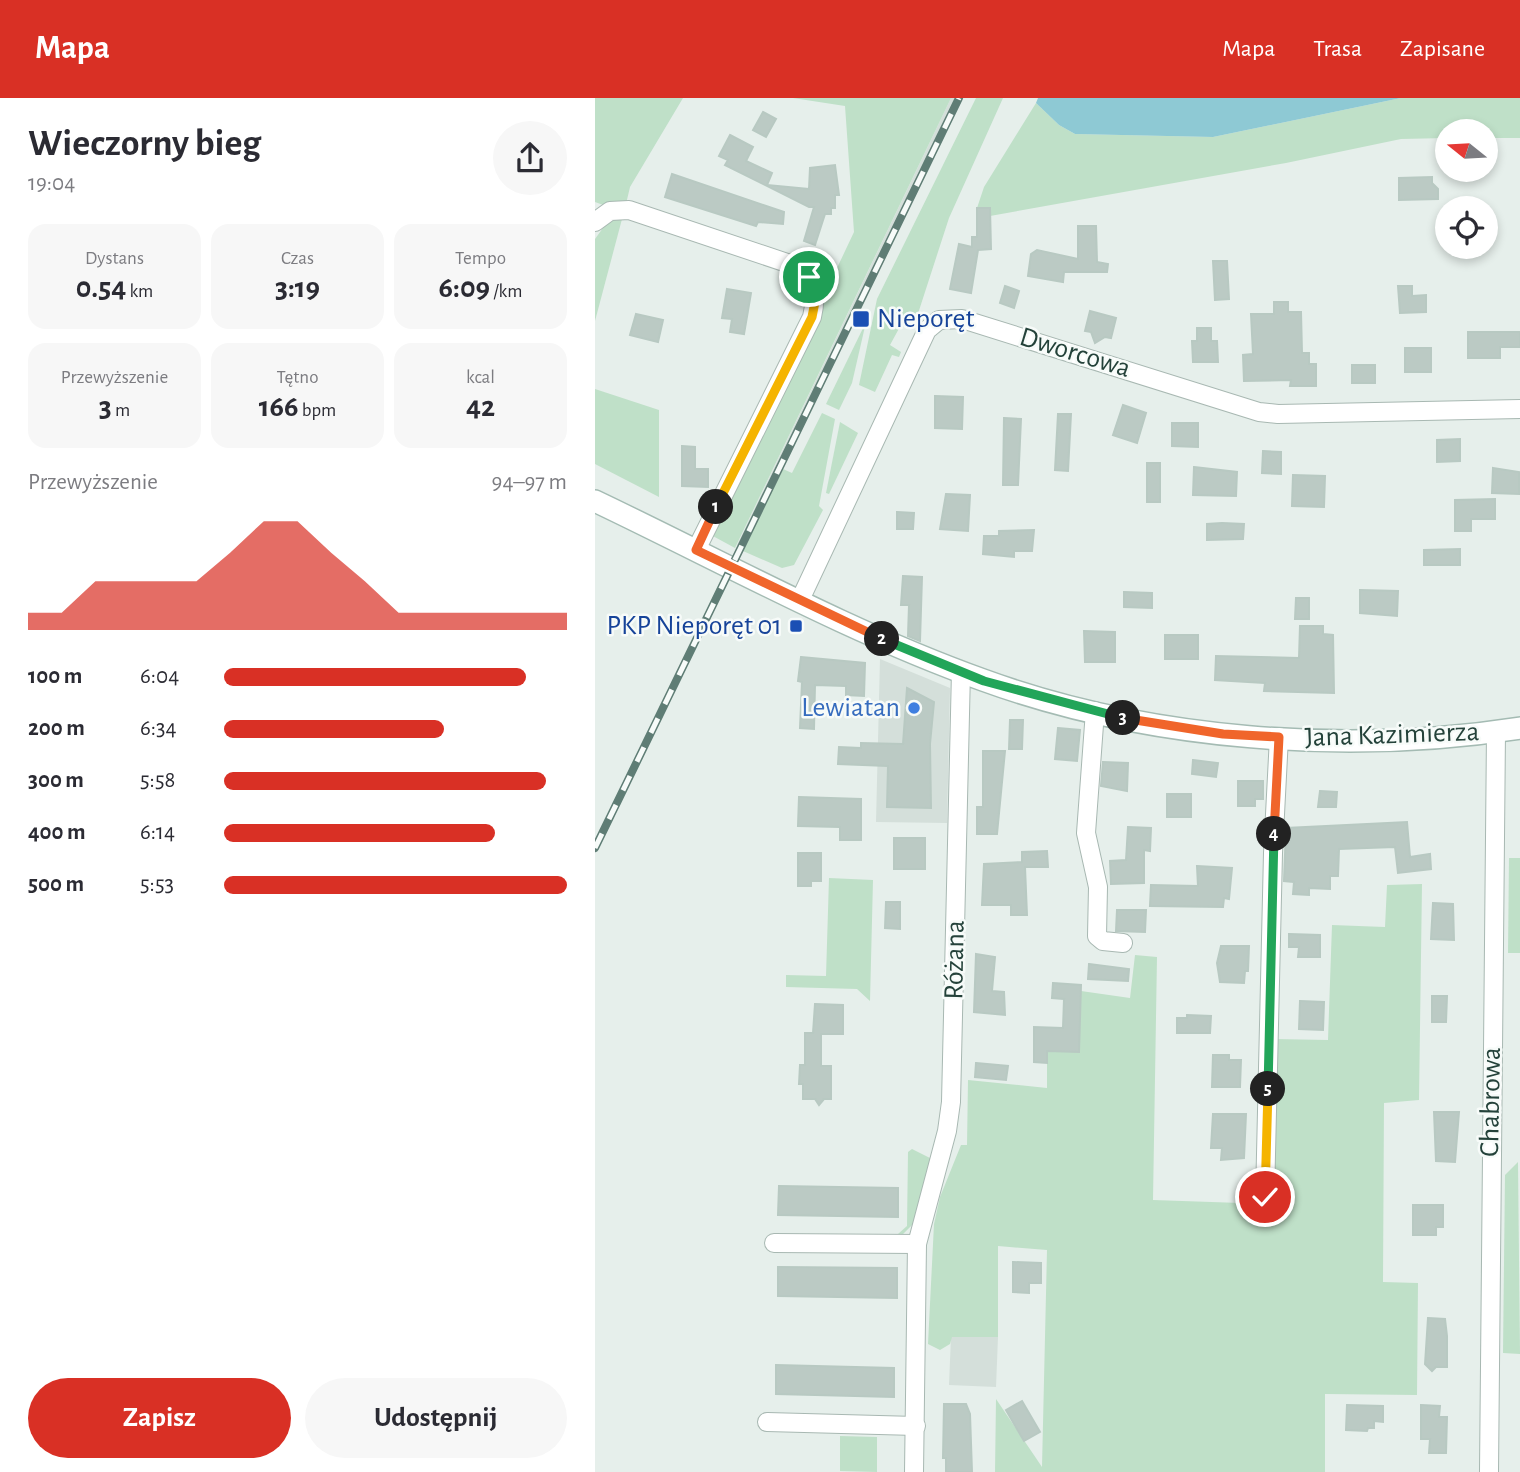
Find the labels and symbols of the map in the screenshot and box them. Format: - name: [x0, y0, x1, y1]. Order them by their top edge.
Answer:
- north arrow: [1435, 119, 1498, 182]
- pin: [779, 247, 839, 307]
- place label: Nieporęt: [877, 305, 974, 333]
- marker: Nieporęt: [851, 309, 871, 329]
- street label: Dworcowa: [1016, 323, 1134, 383]
- pin: 1: [699, 490, 733, 524]
- place label: PKP Nieporęt 01: [607, 612, 782, 640]
- marker: PKP Nieporęt 01: [788, 618, 804, 634]
- pin: 2: [865, 622, 899, 656]
- place label: Lewiatan: [801, 694, 900, 722]
- marker: Lewiatan: [906, 700, 922, 716]
- pin: 3: [1105, 700, 1141, 736]
- street label: Jana Kazimierza: [1304, 718, 1480, 752]
- pin: 4: [1257, 816, 1291, 852]
- street label: Różana: [940, 920, 970, 1000]
- street label: Chabrowa: [1476, 1047, 1506, 1157]
- pin: 5: [1251, 1072, 1285, 1107]
- pin: [1235, 1167, 1295, 1227]

